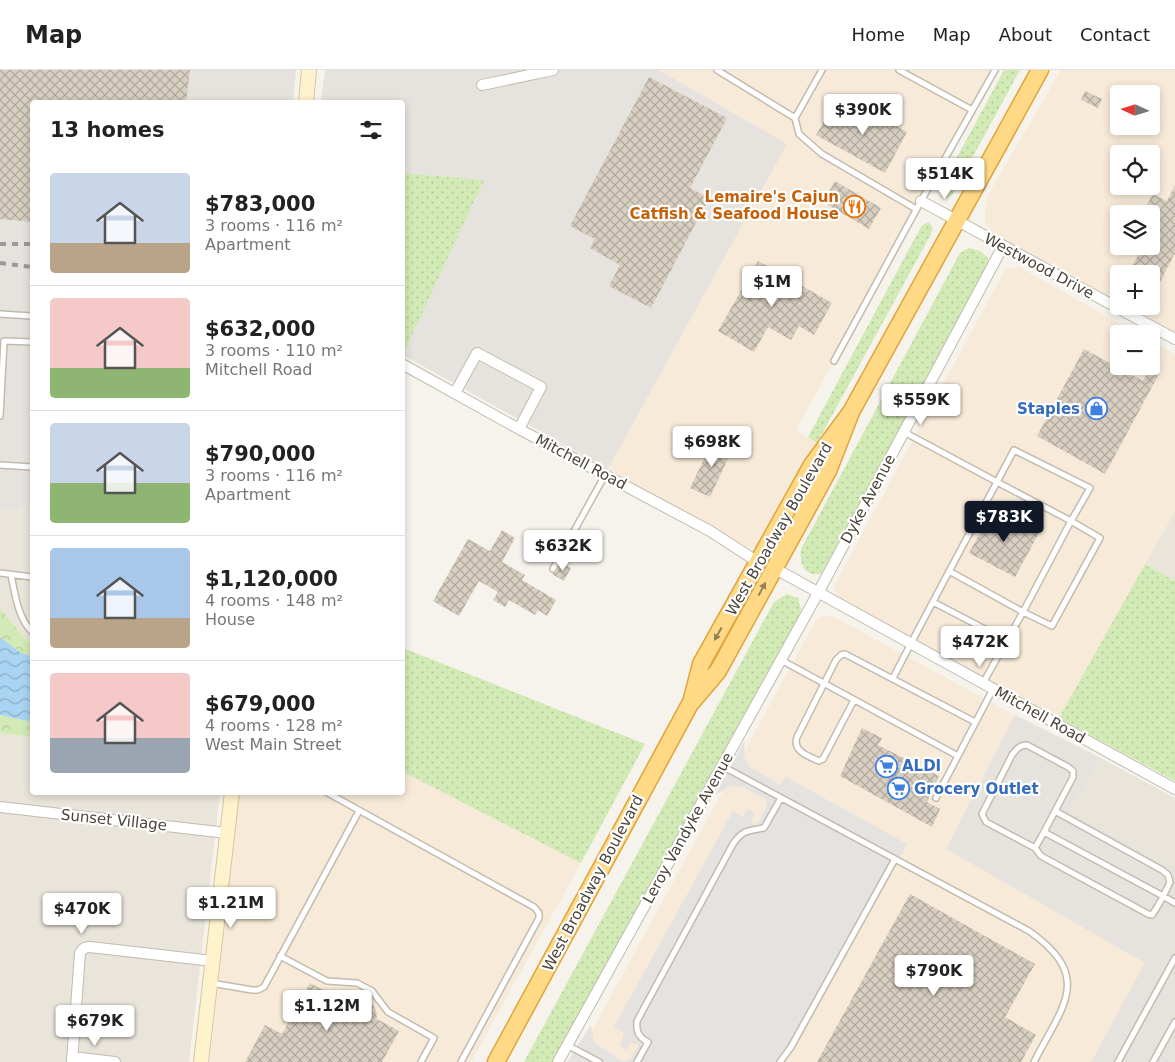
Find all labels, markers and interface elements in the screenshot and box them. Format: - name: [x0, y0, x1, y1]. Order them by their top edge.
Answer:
- text: Map: [25, 21, 82, 49]
- text: Home: [852, 24, 905, 45]
- text: Map: [933, 24, 971, 45]
- text: About: [999, 24, 1052, 45]
- text: Contact: [1080, 24, 1150, 45]
- north arrow: [1110, 85, 1160, 135]
- map controls: [1110, 85, 1160, 375]
- pin: $390K: [828, 93, 898, 136]
- text: $390K: [835, 100, 891, 119]
- icon: filters: [357, 116, 385, 144]
- text: 13 homes: [50, 118, 165, 142]
- button: locate: [1110, 145, 1160, 195]
- pin: $514K: [910, 158, 980, 200]
- text: $514K: [917, 164, 973, 183]
- place label: Lemaire's Cajun Catfish & Seafood House: [630, 188, 839, 223]
- text: $783,000: [205, 192, 315, 216]
- icon: home: [90, 193, 150, 253]
- restaurant icon: Lemaire's Cajun Catfish & Seafood House: [843, 194, 867, 218]
- button: layers: [1110, 205, 1160, 255]
- text: 3 rooms · 116 m²: [205, 216, 343, 235]
- street label: Westwood Drive: [981, 229, 1097, 303]
- text: Apartment: [205, 235, 291, 254]
- button: +: [1110, 265, 1160, 315]
- pin: $1M: [748, 266, 796, 308]
- text: $1M: [753, 272, 791, 291]
- text: $632,000: [205, 317, 315, 341]
- icon: home: [90, 318, 150, 378]
- button: −: [1110, 325, 1160, 375]
- text: 3 rooms · 110 m²: [205, 341, 343, 360]
- text: Mitchell Road: [205, 360, 312, 379]
- pin: $559K: [886, 384, 956, 426]
- text: $559K: [893, 390, 949, 409]
- shop icon: Staples: [1084, 397, 1108, 421]
- place label: Staples: [1017, 400, 1080, 418]
- pin: $698K: [677, 426, 747, 468]
- street label: Mitchell Road: [532, 430, 630, 494]
- text: $698K: [684, 432, 740, 451]
- street label: West Broadway Boulevard: [722, 439, 836, 619]
- text: $790,000: [205, 442, 315, 466]
- icon: home: [90, 443, 150, 503]
- street label: Dyke Avenue: [837, 451, 899, 547]
- text: 3 rooms · 116 m²: [205, 466, 343, 485]
- text: Apartment: [205, 485, 291, 504]
- pin: $783K: [969, 500, 1039, 543]
- text: $783K: [976, 507, 1032, 526]
- pin: $632K: [528, 530, 598, 572]
- text: $632K: [535, 536, 591, 555]
- text: $1,120,000: [205, 567, 338, 591]
- icon: home: [90, 568, 150, 628]
- one-way arrow: [758, 582, 766, 597]
- text: 4 rooms · 148 m²: [205, 591, 343, 610]
- text: House: [205, 610, 255, 629]
- one-way arrow: [714, 626, 722, 641]
- pin: $472K: [945, 626, 1015, 668]
- text: $472K: [952, 632, 1008, 651]
- street label: Mitchell Road: [992, 683, 1088, 747]
- text: $679,000: [205, 692, 315, 716]
- icon: home: [90, 693, 150, 753]
- text: 4 rooms · 128 m²: [205, 716, 343, 735]
- text: West Main Street: [205, 735, 341, 754]
- street label: Leroy Vandyke Avenue: [639, 749, 737, 907]
- supermarket icon: ALDI: [874, 754, 898, 778]
- place label: ALDI: [902, 757, 941, 775]
- supermarket icon: Grocery Outlet: [886, 777, 910, 801]
- place label: Grocery Outlet: [914, 780, 1039, 798]
- street label: West Broadway Boulevard: [539, 792, 647, 974]
- street label: Sunset Village: [60, 805, 168, 835]
- pin: $1.21M: [190, 886, 272, 929]
- pin: $470K: [47, 892, 117, 935]
- text: $1.21M: [198, 893, 264, 912]
- text: $470K: [54, 899, 110, 918]
- pin: $790K: [899, 954, 969, 997]
- text: $790K: [906, 961, 962, 980]
- pin: $1.12M: [286, 990, 368, 1032]
- text: $1.12M: [294, 996, 360, 1015]
- pin: $679K: [60, 1004, 130, 1047]
- text: $679K: [67, 1011, 123, 1030]

